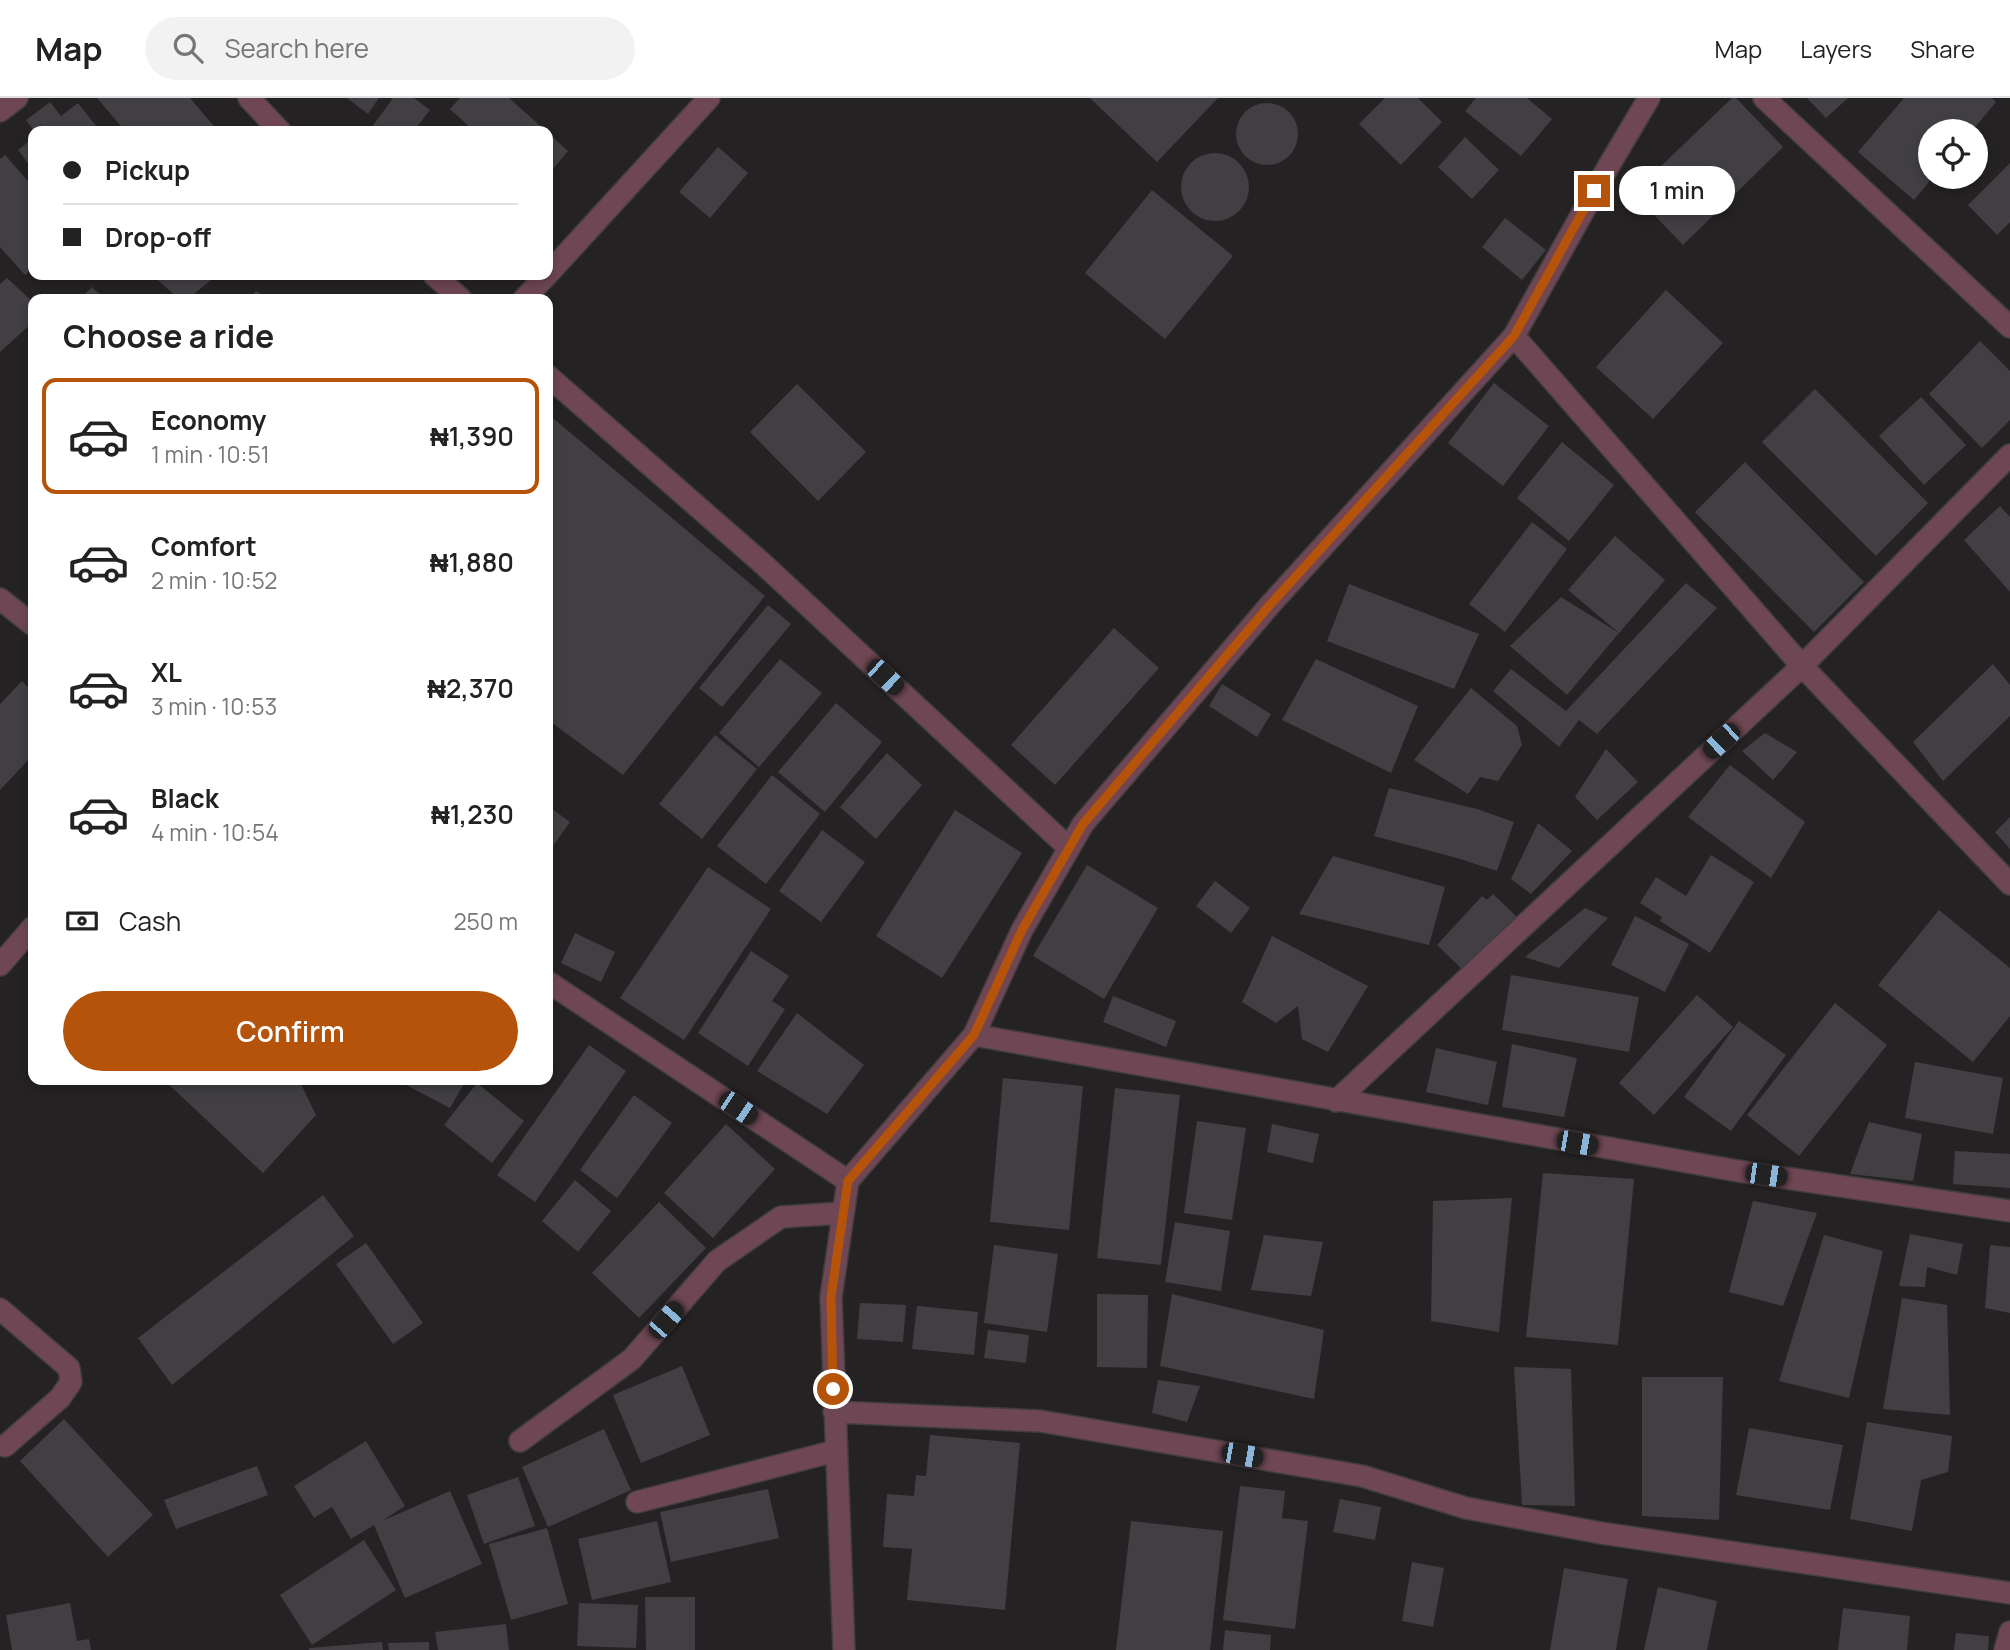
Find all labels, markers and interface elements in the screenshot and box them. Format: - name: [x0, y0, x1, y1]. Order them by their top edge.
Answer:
- search box: [145, 17, 635, 80]
- text: Map: [35, 26, 103, 71]
- icon: search: [169, 29, 207, 67]
- text: Search here: [225, 30, 369, 66]
- text: Map: [1715, 32, 1762, 65]
- text: Layers: [1800, 32, 1872, 65]
- text: Share: [1910, 32, 1975, 65]
- map controls: [1918, 119, 1988, 189]
- button: locate: [1918, 119, 1988, 189]
- text: Pickup: [105, 152, 190, 188]
- callout: 1 min: [1618, 166, 1734, 216]
- text: 1 min: [1650, 174, 1704, 206]
- route end: [1578, 175, 1610, 207]
- text: Drop-off: [105, 219, 211, 255]
- text: Choose a ride: [63, 314, 274, 358]
- text: Economy: [151, 402, 266, 438]
- icon: car: [67, 405, 130, 468]
- text: ₦1,390: [430, 418, 514, 454]
- text: 1 min · 10:51: [151, 438, 270, 470]
- text: Comfort: [151, 528, 257, 564]
- icon: car: [67, 531, 130, 594]
- text: ₦1,880: [430, 544, 514, 580]
- text: 2 min · 10:52: [151, 564, 277, 596]
- text: XL: [151, 654, 182, 690]
- car: [863, 655, 908, 699]
- icon: car: [67, 657, 130, 720]
- text: ₦2,370: [427, 670, 514, 706]
- text: 3 min · 10:53: [151, 690, 277, 722]
- car: [1699, 719, 1744, 763]
- text: Black: [151, 780, 219, 816]
- icon: car: [67, 783, 130, 846]
- text: ₦1,230: [431, 796, 514, 832]
- text: 4 min · 10:54: [151, 816, 279, 848]
- icon: cash: [63, 902, 101, 940]
- text: Cash: [119, 903, 181, 939]
- text: 250 m: [453, 905, 518, 937]
- button: Confirm: [63, 991, 518, 1071]
- car: [715, 1088, 762, 1128]
- car: [1555, 1129, 1600, 1157]
- car: [1744, 1162, 1789, 1188]
- car: [645, 1297, 688, 1343]
- route start: [817, 1373, 849, 1405]
- car: [1220, 1441, 1265, 1469]

